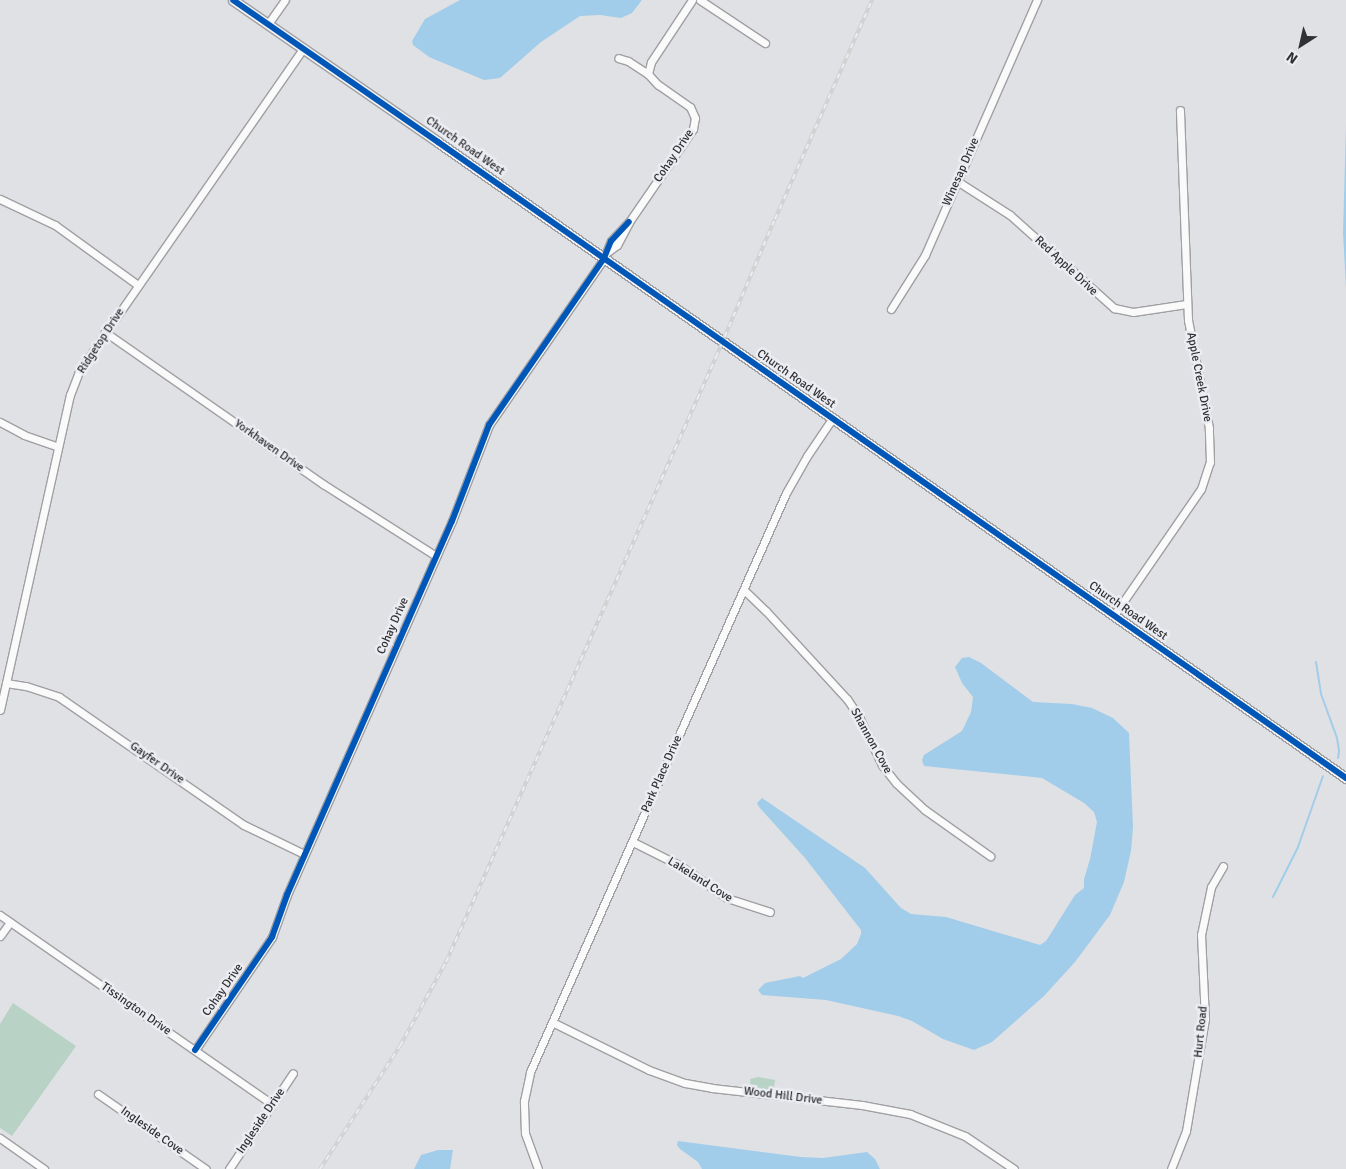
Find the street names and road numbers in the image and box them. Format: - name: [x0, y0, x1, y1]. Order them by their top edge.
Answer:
- street label: Church Road West: [423, 113, 507, 179]
- street label: Cohay Drive: [651, 127, 697, 185]
- street label: Winesap Drive: [940, 136, 982, 208]
- street label: Red Apple Drive: [1031, 233, 1101, 299]
- street label: Ridgetop Drive: [74, 305, 128, 377]
- street label: Apple Creek Drive: [1183, 331, 1215, 423]
- street label: Church Road West: [754, 346, 838, 412]
- street label: Yorkhaven Drive: [231, 417, 307, 475]
- street label: Church Road West: [1086, 578, 1170, 644]
- street label: Cohay Drive: [374, 595, 412, 657]
- street label: Shannon Cove: [847, 706, 895, 776]
- street label: Park Place Drive: [639, 733, 685, 815]
- street label: Gayfer Drive: [127, 739, 187, 787]
- street label: Lakeland Cove: [665, 854, 735, 906]
- street label: Cohay Drive: [200, 961, 246, 1019]
- street label: Tissington Drive: [98, 980, 174, 1038]
- street label: Hurt Road: [1191, 1005, 1211, 1059]
- street label: Wood Hill Drive: [743, 1084, 823, 1108]
- street label: Ingleside Drive: [234, 1085, 288, 1157]
- street label: Ingleside Cove: [118, 1104, 186, 1158]

